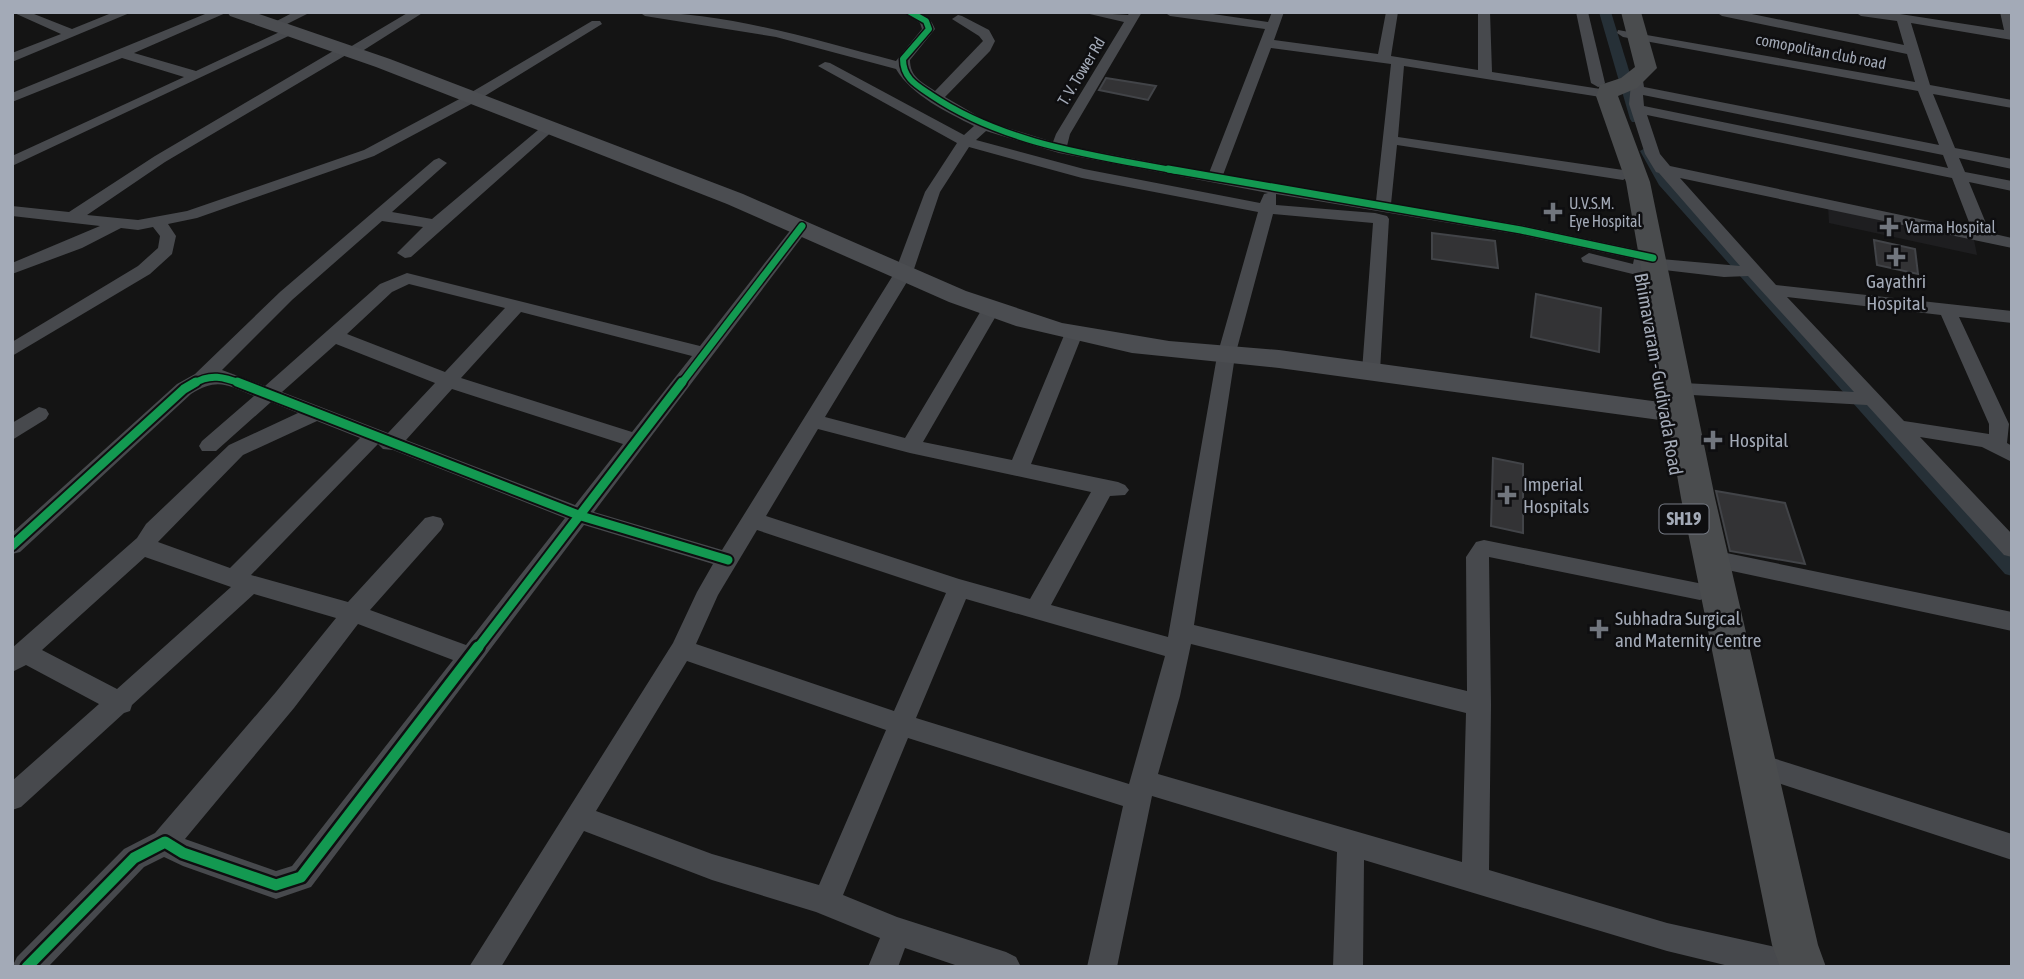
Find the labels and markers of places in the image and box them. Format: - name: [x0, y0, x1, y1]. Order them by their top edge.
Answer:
- place label: U.V.S.M. Eye Hospital: [1569, 194, 1642, 231]
- marker: U.V.S.M. Eye Hospital: [1543, 202, 1563, 222]
- marker: Varma Hospital: [1879, 217, 1899, 237]
- place label: Varma Hospital: [1905, 218, 1996, 237]
- marker: Gayathri Hospital: [1886, 247, 1906, 267]
- place label: Gayathri Hospital: [1866, 270, 1926, 314]
- place label: Hospital: [1729, 429, 1788, 451]
- marker: Hospital: [1703, 430, 1723, 450]
- place label: Imperial Hospitals: [1523, 473, 1589, 517]
- marker: Imperial Hospitals: [1497, 485, 1517, 505]
- place label: Subhadra Surgical and Maternity Centre: [1615, 607, 1761, 651]
- marker: Subhadra Surgical and Maternity Centre: [1589, 619, 1609, 639]

